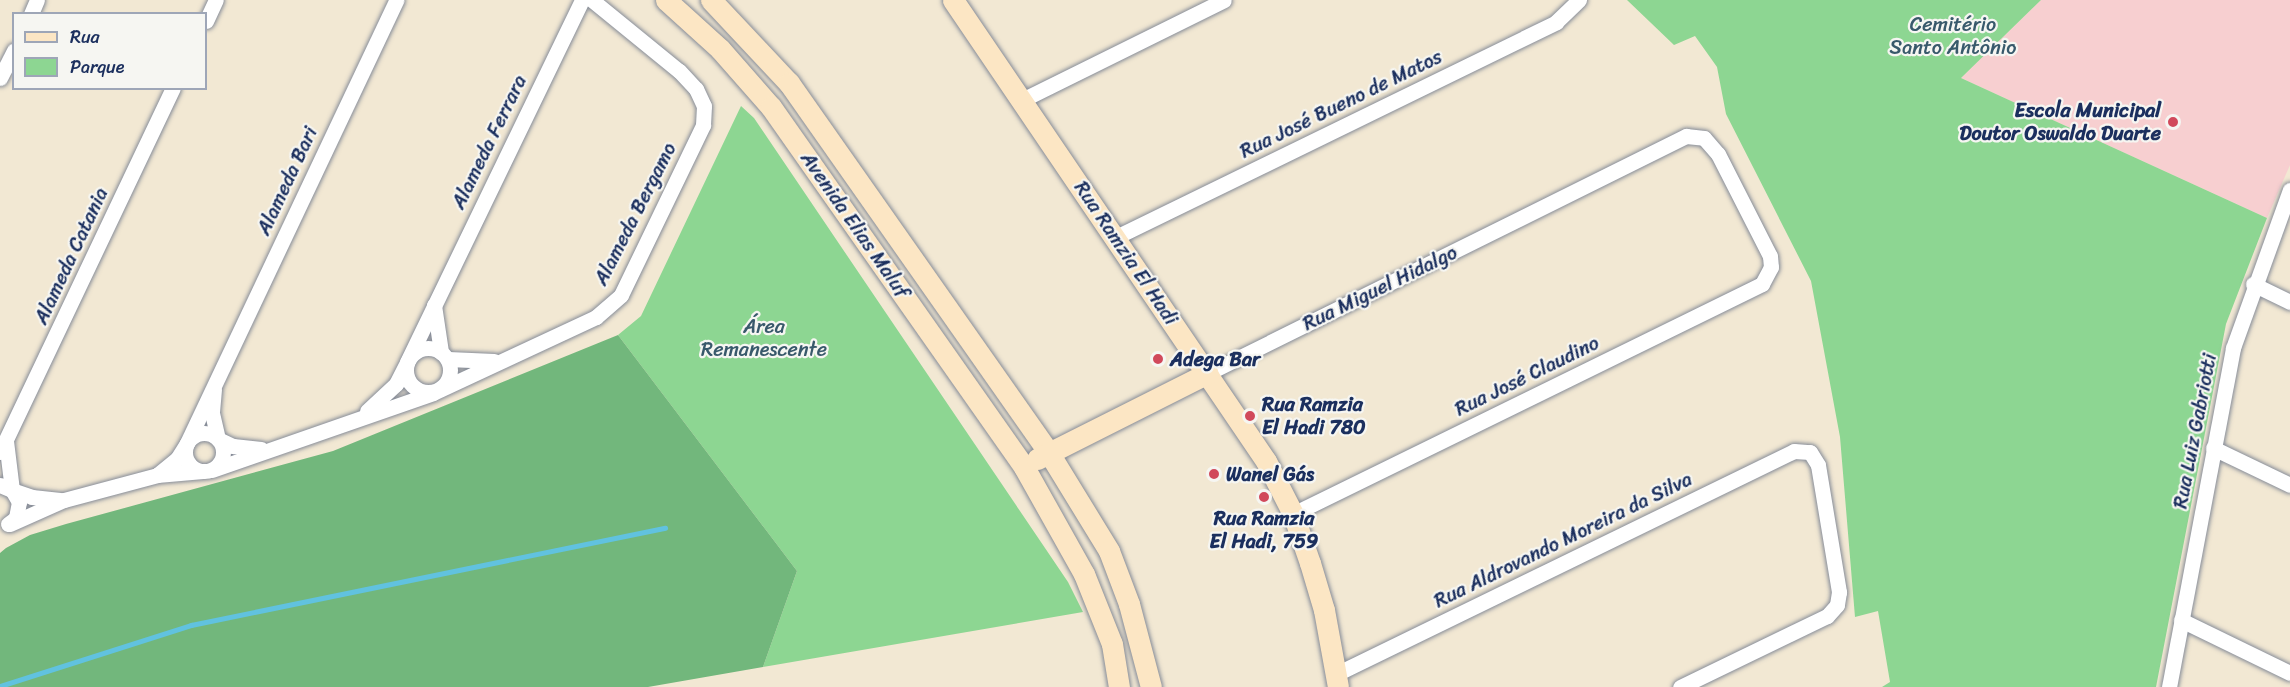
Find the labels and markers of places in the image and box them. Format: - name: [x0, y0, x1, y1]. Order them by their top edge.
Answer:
- place label: Escola Municipal Doutor Oswaldo Duarte: [1959, 98, 2161, 145]
- marker: Escola Municipal Doutor Oswaldo Duarte: [2166, 115, 2180, 129]
- place label: Adega Bar: [1170, 347, 1260, 371]
- marker: Adega Bar: [1151, 352, 1165, 366]
- place label: Rua Ramzia El Hadi 780: [1262, 392, 1366, 439]
- marker: Rua Ramzia El Hadi 780: [1243, 409, 1257, 423]
- place label: Wanel Gás: [1226, 462, 1315, 486]
- marker: Wanel Gás: [1207, 467, 1221, 481]
- marker: Rua Ramzia El Hadi, 759: [1257, 490, 1271, 504]
- place label: Rua Ramzia El Hadi, 759: [1210, 506, 1318, 553]

